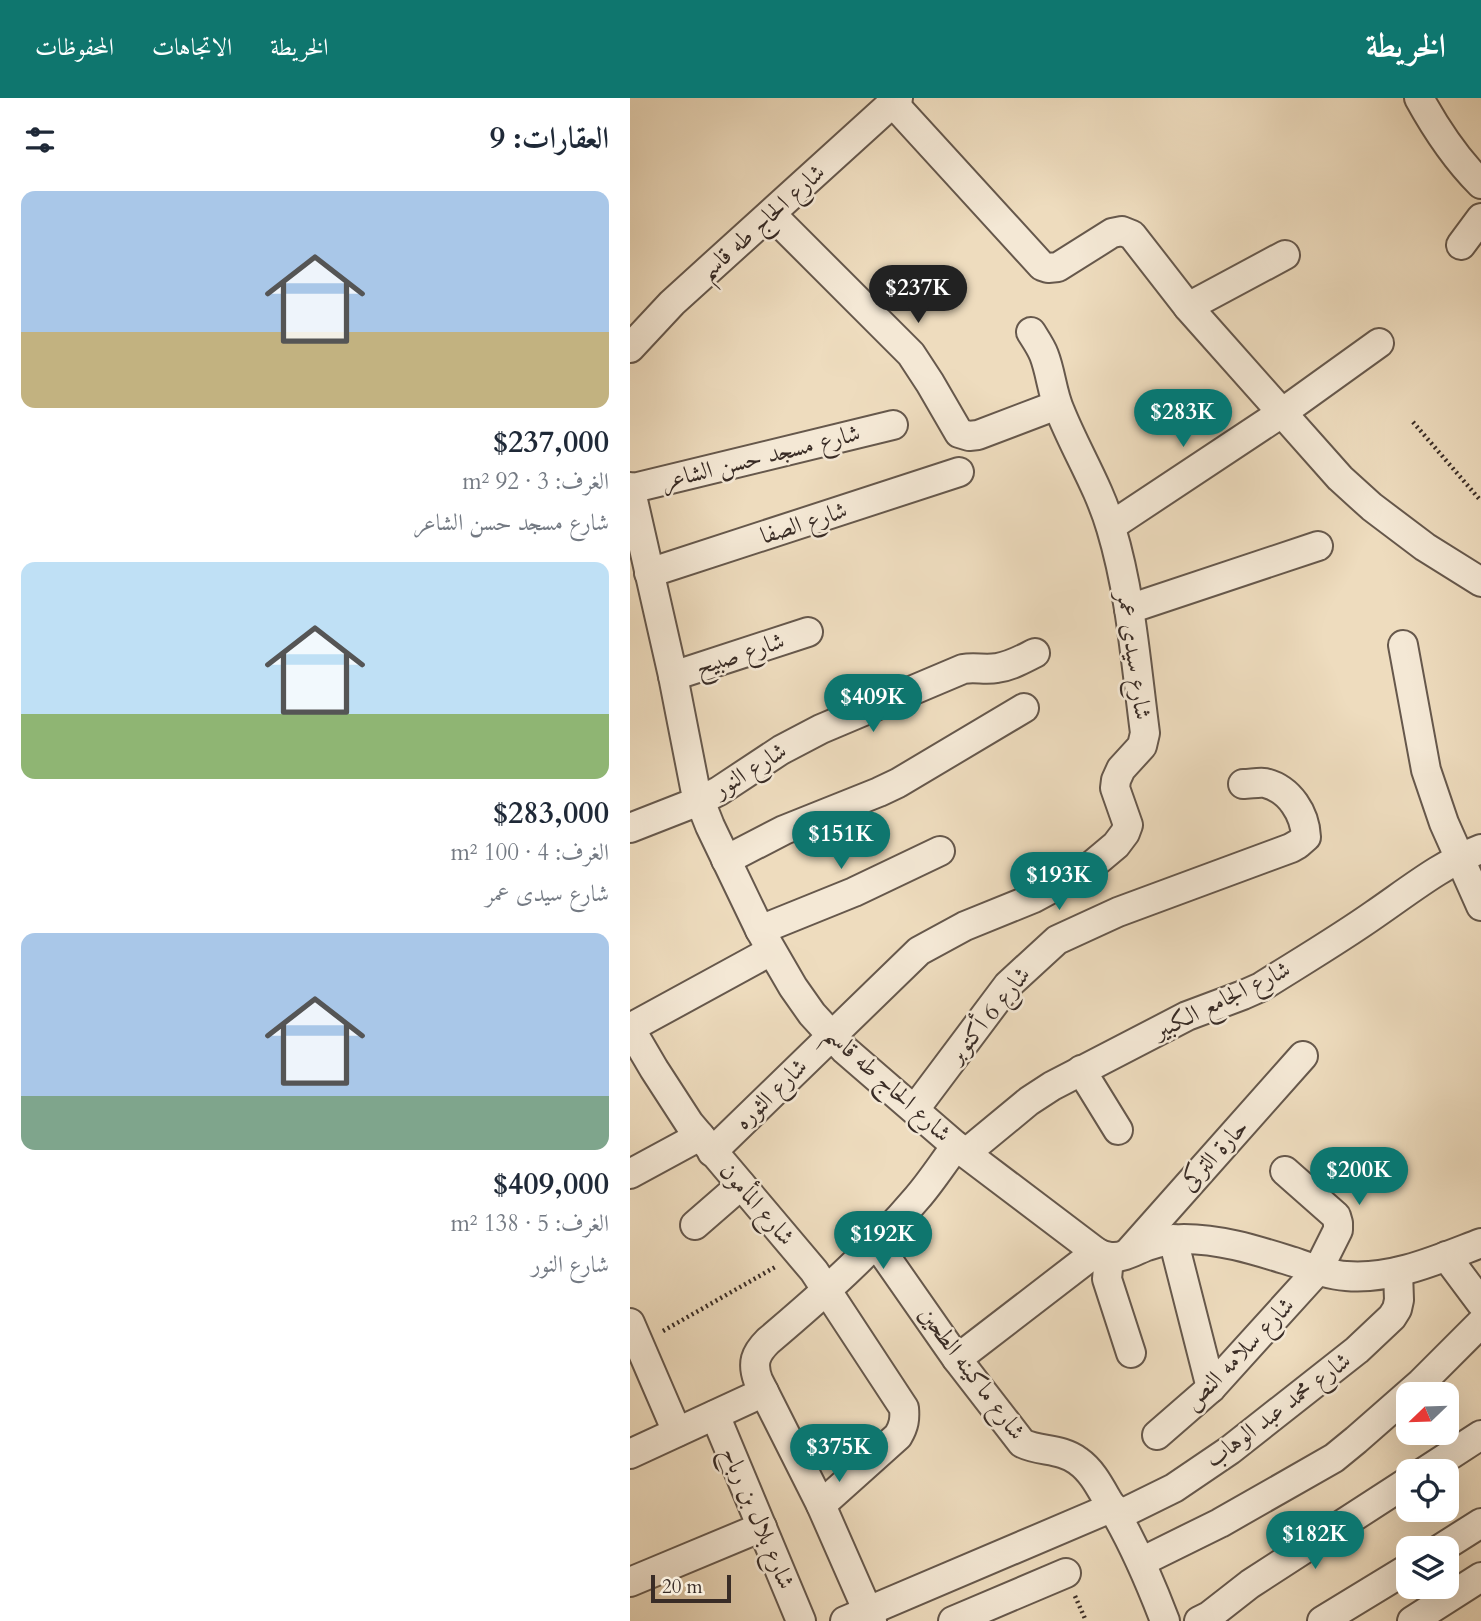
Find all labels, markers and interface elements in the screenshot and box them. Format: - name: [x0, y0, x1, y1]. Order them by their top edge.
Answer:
- text: الخريطة: [1366, 24, 1446, 69]
- text: المحفوظات: [35, 31, 114, 64]
- text: الاتجاهات: [152, 31, 232, 64]
- text: الخريطة: [270, 31, 329, 64]
- text: العقارات: 9: [490, 118, 609, 159]
- icon: filters: [21, 121, 59, 159]
- street label: شارع الحاج طه قاسم: [692, 156, 837, 293]
- icon: home: [252, 236, 378, 362]
- pin: $237K: [869, 266, 967, 325]
- text: $237K: [885, 272, 951, 303]
- pin: $283K: [1134, 390, 1232, 449]
- text: $283K: [1150, 396, 1216, 427]
- street label: شارع مسجد حسن الشاعر: [658, 416, 864, 501]
- text: $237,000: [493, 422, 609, 463]
- text: الغرف: 3 · 92 m²: [462, 466, 609, 497]
- street label: شارع الصفا: [756, 493, 853, 555]
- text: شارع مسجد حسن الشاعر: [414, 507, 609, 538]
- street label: شارع سيدى عمر: [1105, 587, 1159, 723]
- icon: home: [252, 607, 378, 733]
- street label: شارع صبيح: [691, 624, 790, 688]
- pin: $409K: [824, 674, 922, 734]
- text: $409K: [840, 681, 906, 712]
- street label: شارع النور: [705, 734, 795, 809]
- text: $283,000: [493, 793, 609, 834]
- pin: $151K: [792, 812, 890, 871]
- text: $151K: [808, 818, 874, 849]
- text: الغرف: 4 · 100 m²: [450, 837, 609, 868]
- pin: $193K: [1010, 852, 1108, 912]
- text: $193K: [1026, 859, 1092, 890]
- text: شارع سيدى عمر: [486, 878, 609, 909]
- street label: شارع الجامع الكبير: [1145, 953, 1298, 1053]
- street label: شارع 6 أكتوبر: [937, 959, 1041, 1075]
- icon: home: [252, 978, 378, 1104]
- street label: شارع الحاج طه قاسم: [813, 1018, 958, 1155]
- street label: شارع الثوره: [727, 1051, 817, 1139]
- street label: حارة التركى: [1172, 1111, 1256, 1199]
- pin: $200K: [1310, 1148, 1408, 1207]
- text: $200K: [1326, 1154, 1392, 1185]
- street label: شارع المأمون: [709, 1155, 803, 1255]
- text: $409,000: [493, 1164, 609, 1205]
- text: الغرف: 5 · 138 m²: [450, 1208, 609, 1239]
- pin: $192K: [834, 1212, 932, 1271]
- text: $192K: [850, 1218, 916, 1249]
- text: شارع النور: [531, 1249, 609, 1280]
- street label: شارع سلامه النص: [1176, 1290, 1304, 1420]
- street label: شارع ماكينه الطحين: [908, 1299, 1033, 1449]
- street label: شارع محمد عبد الوهاب: [1198, 1344, 1359, 1478]
- north arrow: [1396, 1382, 1460, 1446]
- map controls: [1396, 1382, 1459, 1599]
- pin: $375K: [790, 1424, 888, 1484]
- text: $375K: [806, 1431, 872, 1462]
- street label: شارع بلال بن رباح: [709, 1442, 803, 1596]
- button: locate: [1396, 1459, 1459, 1522]
- pin: $182K: [1266, 1512, 1364, 1571]
- text: $182K: [1282, 1518, 1348, 1549]
- button: layers: [1396, 1536, 1459, 1599]
- scale bar: [651, 1572, 732, 1604]
- text: 20 m: [662, 1574, 703, 1600]

